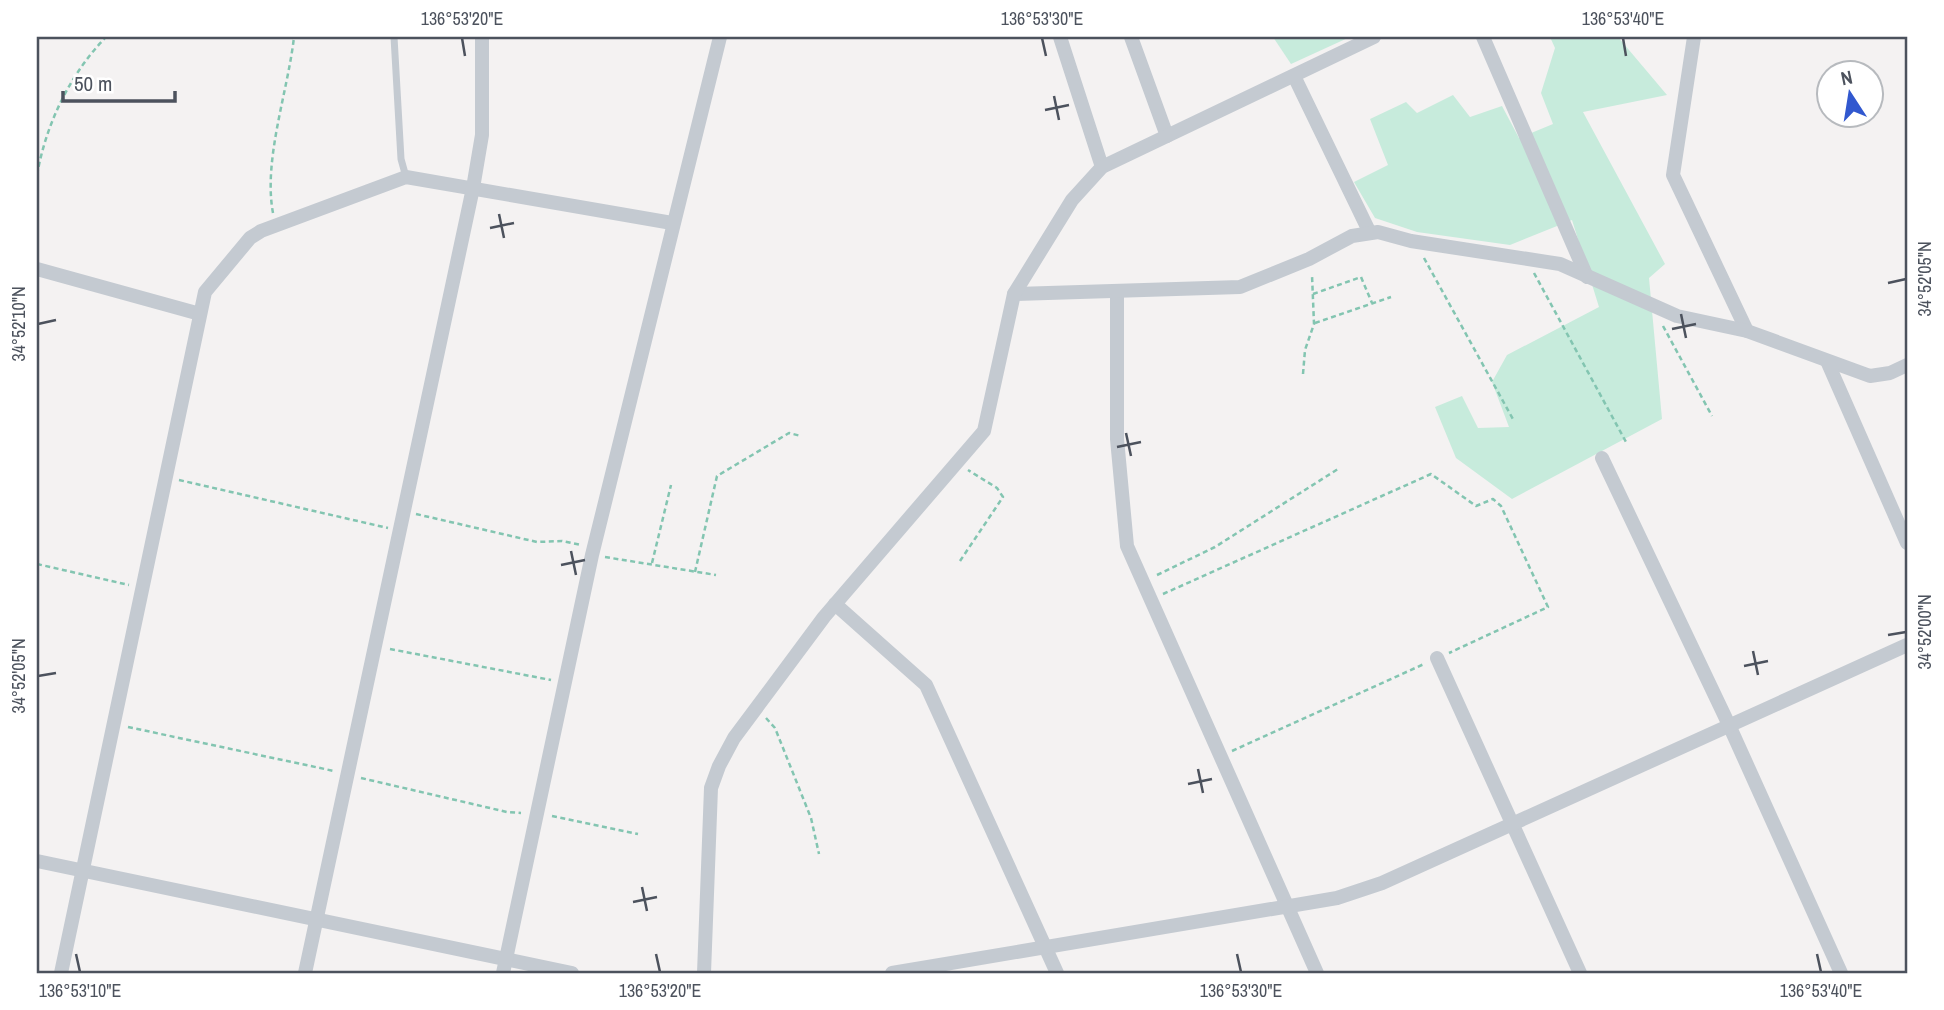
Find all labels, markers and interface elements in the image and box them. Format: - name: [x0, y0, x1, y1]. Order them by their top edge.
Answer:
- text: 136°53'20"E: [421, 6, 503, 31]
- text: 136°53'30"E: [1001, 6, 1083, 31]
- text: 136°53'40"E: [1582, 6, 1664, 31]
- scale bar: [63, 60, 175, 104]
- north arrow: [1814, 60, 1884, 130]
- text: N: [1838, 63, 1855, 91]
- text: 50 m: [74, 69, 112, 98]
- text: 34°52'05"N: [1912, 241, 1937, 317]
- text: 34°52'10"N: [6, 286, 31, 362]
- text: 34°52'00"N: [1912, 594, 1937, 670]
- text: 34°52'05"N: [6, 638, 31, 714]
- text: 136°53'10"E: [39, 978, 121, 1003]
- text: 136°53'20"E: [619, 978, 701, 1003]
- text: 136°53'30"E: [1200, 978, 1282, 1003]
- text: 136°53'40"E: [1780, 978, 1862, 1003]

